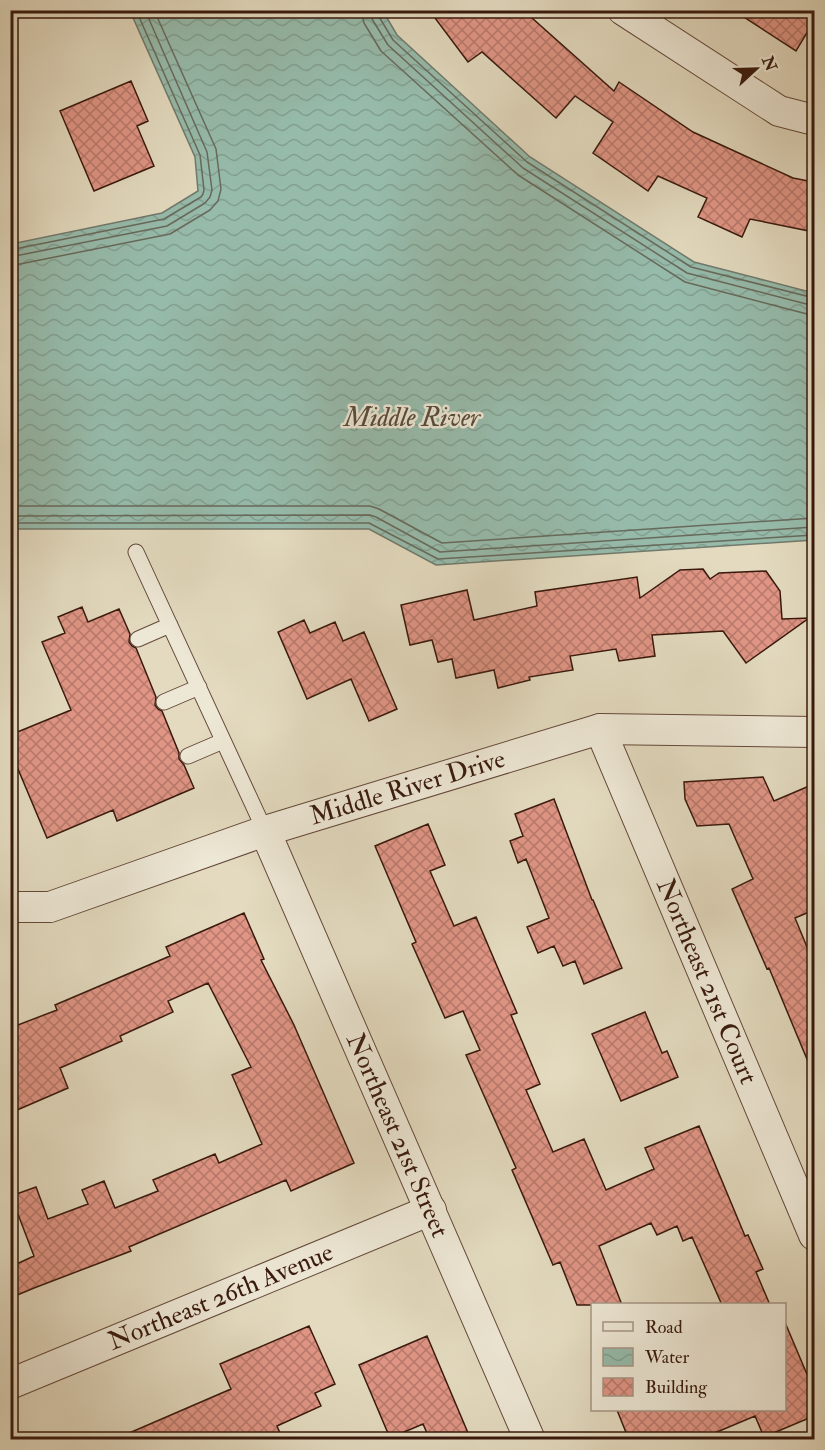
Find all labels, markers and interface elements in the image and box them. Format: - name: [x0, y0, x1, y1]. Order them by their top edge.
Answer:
- north arrow: [726, 39, 786, 99]
- text: N: [757, 52, 781, 75]
- water label: Middle River: [342, 401, 482, 434]
- street label: Middle River Drive: [306, 743, 509, 832]
- street label: Northeast 21st Court: [649, 874, 764, 1089]
- street label: Northeast 21st Street: [339, 1028, 456, 1242]
- street label: Northeast 26th Avenue: [103, 1236, 338, 1358]
- legend: [591, 1303, 786, 1411]
- text: Road: [645, 1316, 683, 1339]
- text: Water: [644, 1346, 689, 1369]
- text: Building: [645, 1376, 708, 1399]

